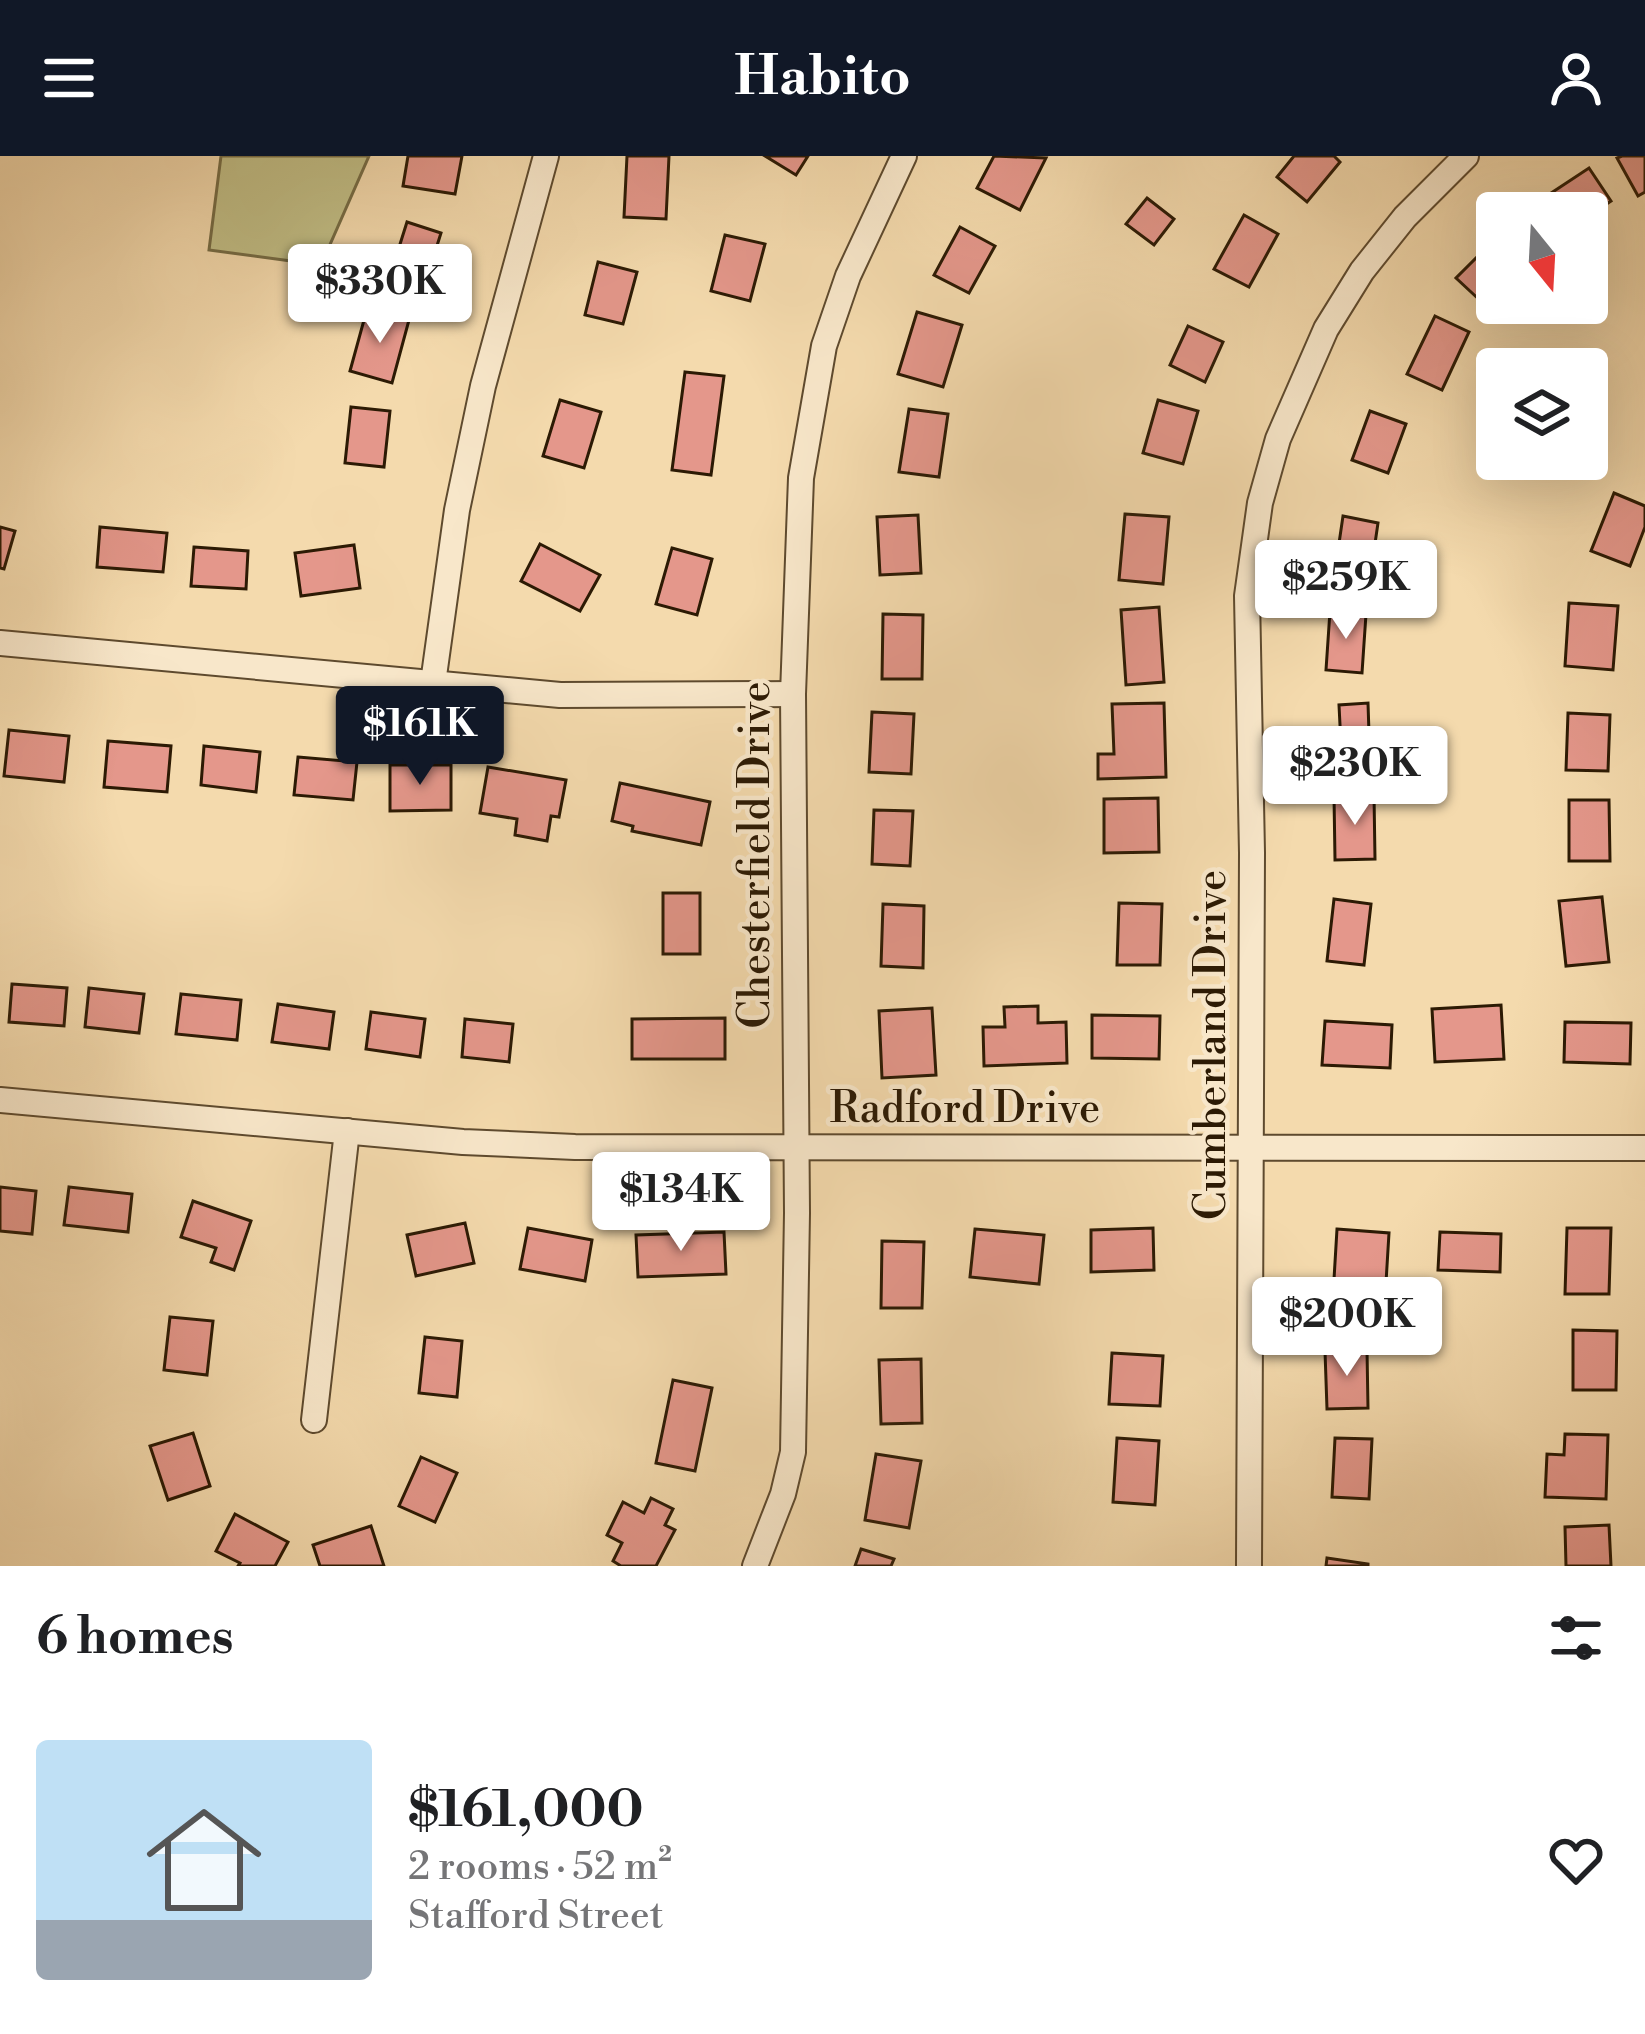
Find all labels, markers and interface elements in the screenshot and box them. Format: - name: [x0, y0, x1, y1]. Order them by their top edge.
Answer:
- text: Habito: [734, 44, 911, 112]
- icon: menu: [36, 45, 102, 111]
- icon: person: [1543, 45, 1609, 111]
- north arrow: [1476, 192, 1608, 324]
- map controls: [1476, 192, 1608, 480]
- pin: $330K: [296, 244, 464, 346]
- text: $330K: [315, 258, 445, 307]
- button: layers: [1476, 348, 1608, 480]
- pin: $259K: [1262, 540, 1430, 642]
- text: $259K: [1282, 554, 1410, 603]
- street label: Chesterfield Drive: [730, 681, 783, 1029]
- pin: $161K: [336, 686, 504, 788]
- text: $161K: [363, 700, 477, 749]
- pin: $230K: [1271, 726, 1439, 828]
- text: $230K: [1289, 740, 1421, 789]
- street label: Cumberland Drive: [1186, 870, 1239, 1220]
- street label: Radford Drive: [830, 1083, 1100, 1136]
- pin: $134K: [597, 1152, 765, 1254]
- text: $134K: [619, 1166, 743, 1215]
- pin: $200K: [1263, 1277, 1431, 1379]
- text: $200K: [1279, 1291, 1415, 1340]
- icon: filters: [1543, 1605, 1609, 1671]
- text: 6 homes: [36, 1606, 234, 1670]
- text: $161,000: [408, 1779, 644, 1843]
- icon: home: [132, 1788, 276, 1932]
- icon: heart: [1543, 1827, 1609, 1893]
- text: 2 rooms · 52 m²: [408, 1843, 672, 1892]
- text: Stafford Street: [408, 1892, 664, 1941]

